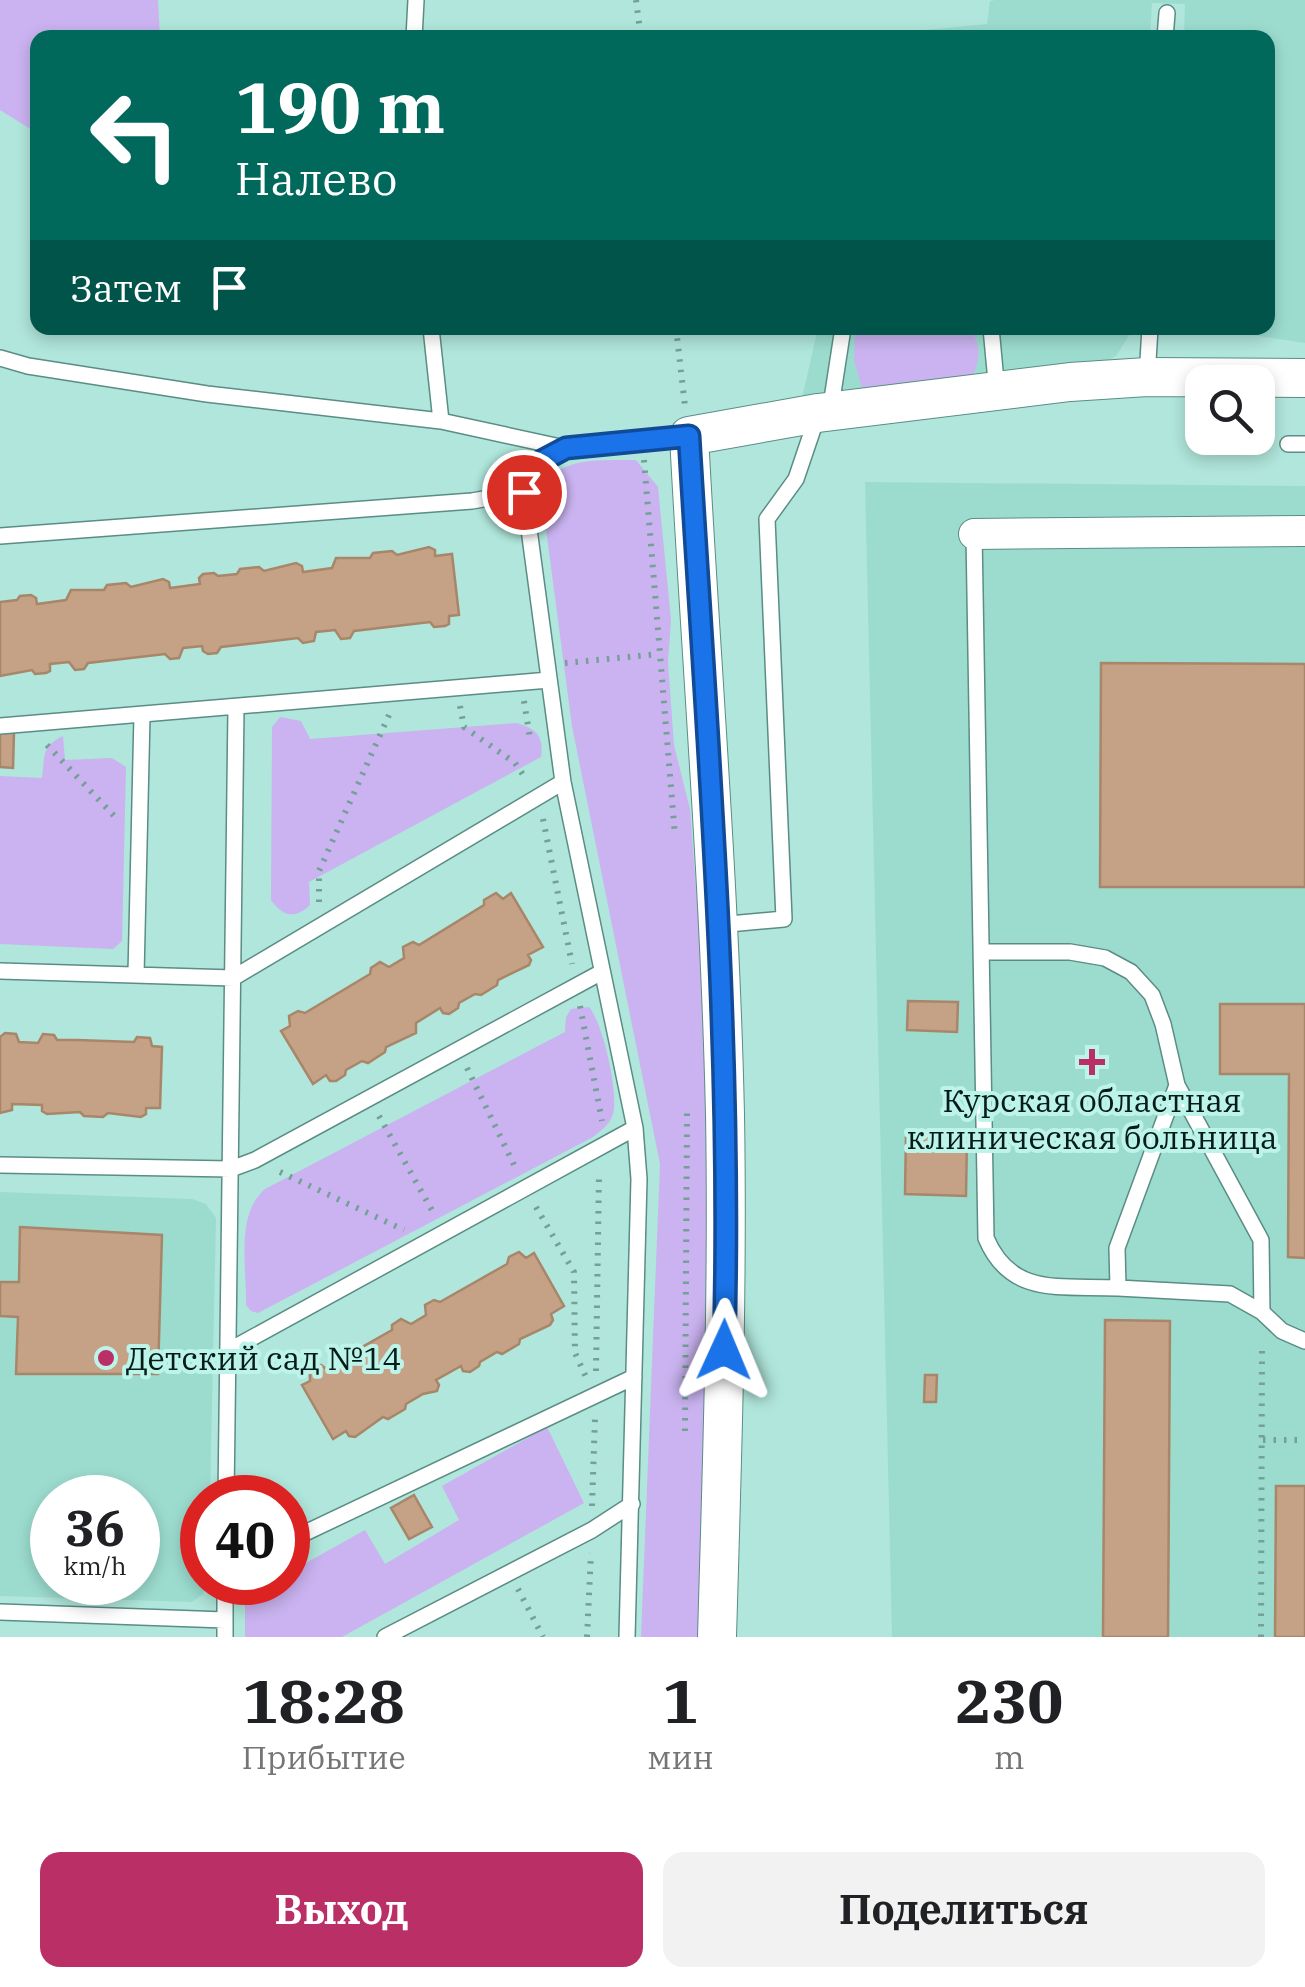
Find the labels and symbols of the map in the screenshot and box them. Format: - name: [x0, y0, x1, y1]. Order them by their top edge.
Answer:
- pin: [482, 450, 567, 535]
- marker: Курская областная клиническая больница: [1079, 1049, 1105, 1075]
- place label: Курская областная клиническая больница: [907, 1079, 1277, 1158]
- position arrow: [672, 1298, 776, 1402]
- place label: Детский сад №14: [126, 1337, 402, 1379]
- marker: Детский сад №14: [95, 1347, 117, 1369]
- speed limit sign: 40: [180, 1475, 310, 1605]

